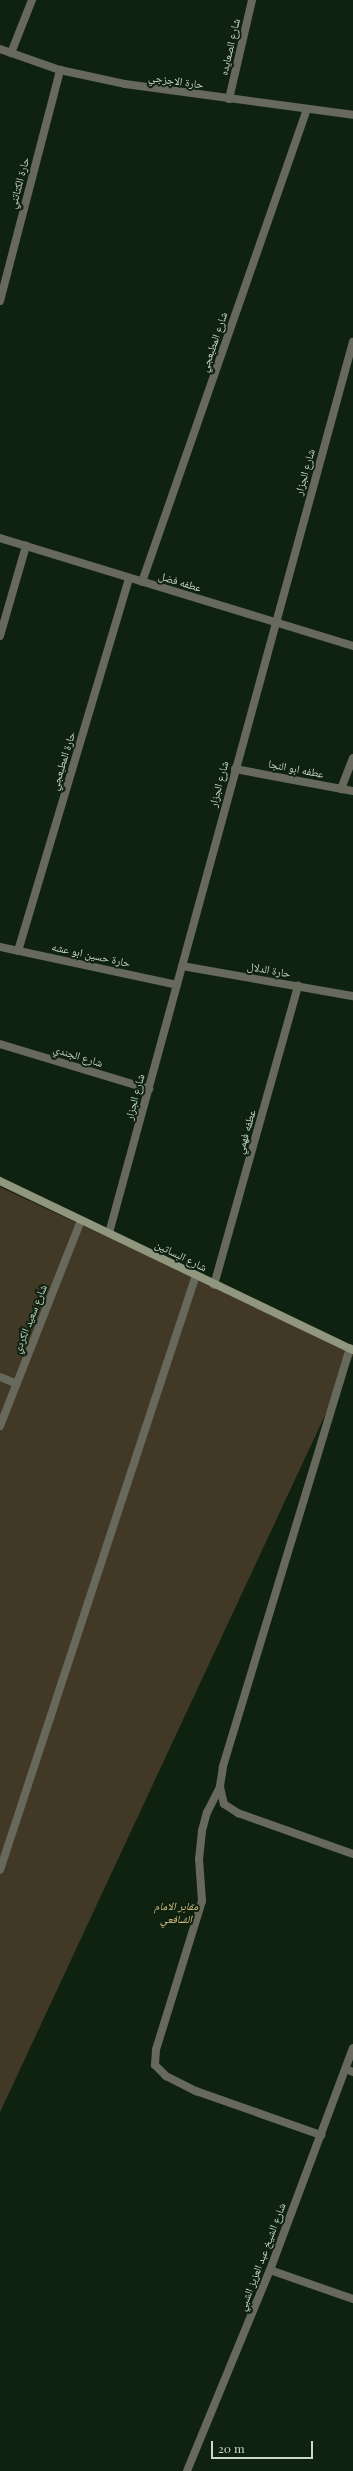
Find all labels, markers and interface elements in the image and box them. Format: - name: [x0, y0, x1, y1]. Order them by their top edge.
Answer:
- street label: شارع الصعايده: [217, 17, 243, 77]
- street label: حارة الاجزجي: [148, 71, 204, 91]
- street label: حارة الكتاتني: [6, 156, 32, 210]
- street label: شارع المطبعجي: [198, 310, 230, 374]
- street label: شارع الجزار: [292, 447, 318, 497]
- street label: عطفه فضل: [157, 569, 203, 595]
- street label: حارة المطبعجي: [48, 730, 78, 792]
- street label: عطفه ابو النجا: [267, 757, 325, 781]
- street label: شارع الجزار: [207, 759, 231, 809]
- street label: حارة حسين ابو عشه: [50, 940, 132, 970]
- street label: حارة الدلال: [246, 960, 292, 980]
- street label: شارع الجندي: [52, 1042, 104, 1070]
- street label: شارع الجزار: [123, 1072, 147, 1122]
- street label: عطفه فهمي: [233, 1108, 259, 1156]
- street label: شارع البساتين: [153, 1238, 209, 1274]
- street label: شارع سعيد الكردي: [10, 1283, 50, 1355]
- park label: مقابر الامام الشافعي: [154, 1900, 198, 1926]
- street label: شارع الشيخ عبد العزيز الشبي: [235, 2201, 289, 2313]
- scale bar: [213, 2433, 315, 2459]
- text: 20 m: [218, 2440, 245, 2456]

